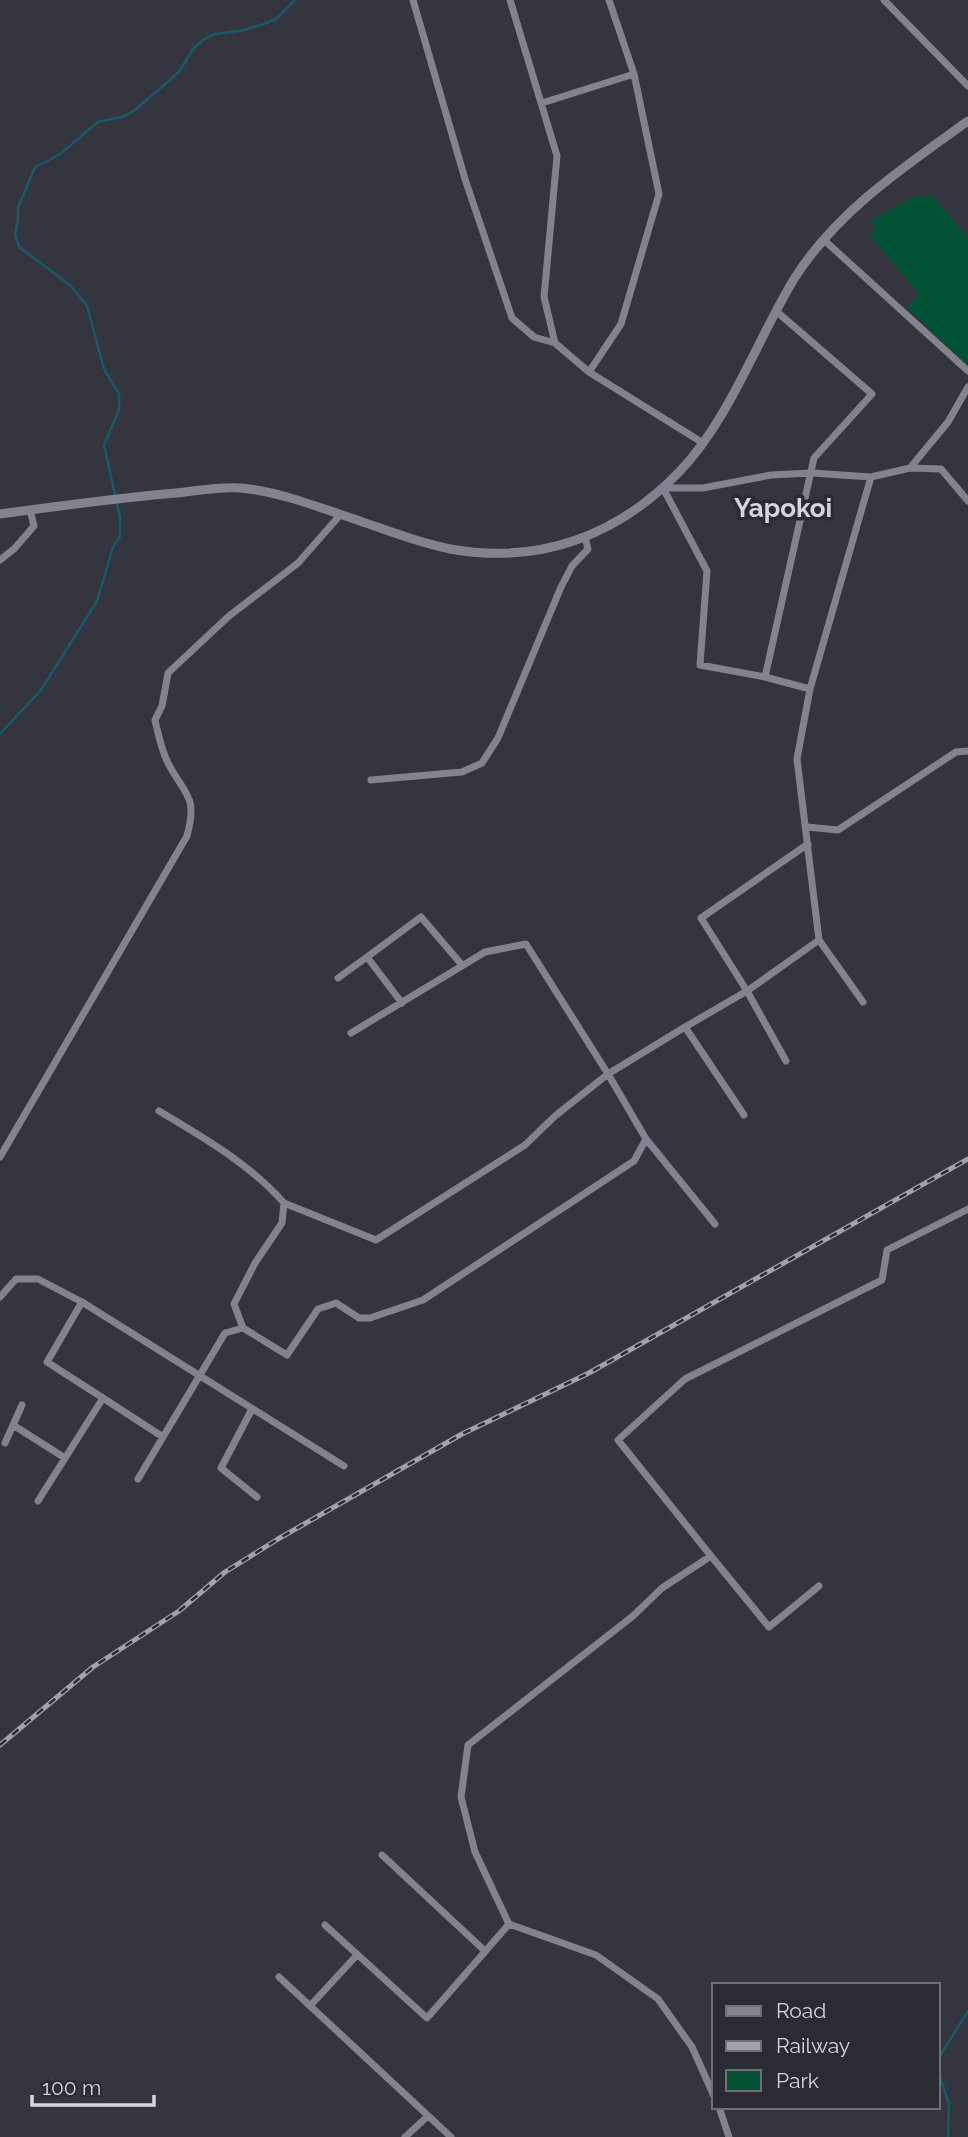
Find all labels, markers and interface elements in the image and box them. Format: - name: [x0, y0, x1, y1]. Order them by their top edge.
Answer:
- district label: Yapokoi: [734, 493, 832, 523]
- legend: [712, 1983, 940, 2109]
- text: Road: [776, 1998, 826, 2023]
- text: Railway: [776, 2033, 850, 2058]
- scale bar: [32, 2064, 154, 2108]
- text: Park: [776, 2068, 819, 2093]
- text: 100 m: [42, 2075, 101, 2100]

